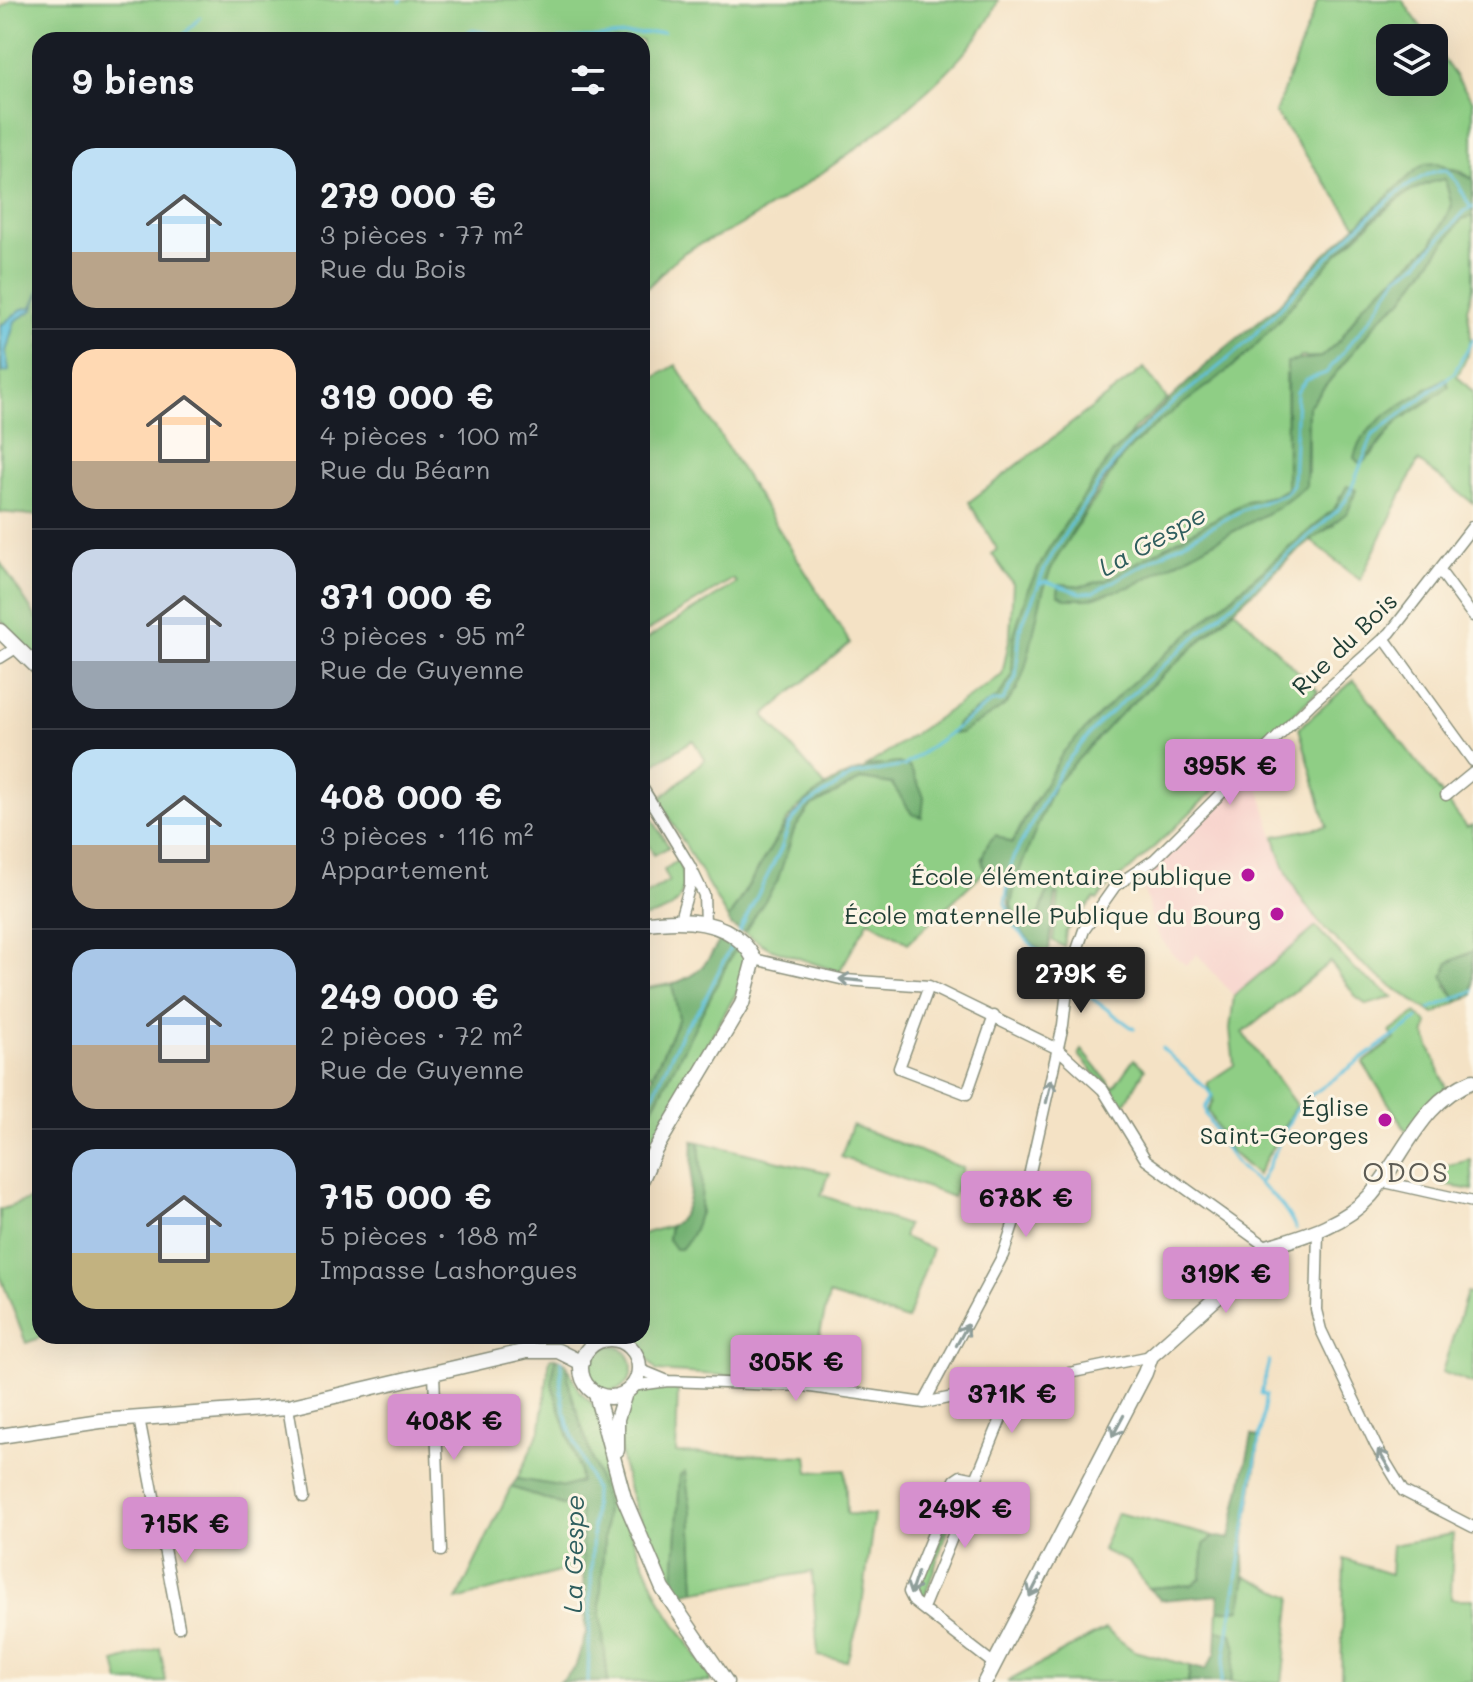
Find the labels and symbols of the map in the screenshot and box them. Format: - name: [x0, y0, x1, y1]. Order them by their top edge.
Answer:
- water label: La Gespe: [1092, 496, 1212, 584]
- street label: Rue du Bois: [1285, 585, 1403, 701]
- pin: 395K €: [1165, 739, 1295, 807]
- place label: École élémentaire publique: [911, 860, 1232, 891]
- marker: École élémentaire publique: [1239, 866, 1257, 884]
- place label: École maternelle Publique du Bourg: [844, 899, 1261, 930]
- marker: École maternelle Publique du Bourg: [1268, 905, 1286, 923]
- pin: 279K €: [1016, 947, 1146, 1015]
- one-way arrow: [838, 973, 865, 988]
- one-way arrow: [1042, 1079, 1057, 1104]
- place label: Église Saint-Georges: [1200, 1091, 1369, 1150]
- marker: Église Saint-Georges: [1376, 1111, 1394, 1129]
- district label: ODOS: [1362, 1153, 1450, 1189]
- pin: 678K €: [961, 1171, 1091, 1239]
- pin: 319K €: [1161, 1247, 1291, 1315]
- one-way arrow: [954, 1323, 970, 1347]
- pin: 305K €: [731, 1335, 861, 1403]
- pin: 371K €: [947, 1367, 1077, 1435]
- pin: 408K €: [389, 1394, 519, 1462]
- one-way arrow: [1109, 1414, 1125, 1438]
- one-way arrow: [1376, 1449, 1392, 1472]
- pin: 249K €: [900, 1482, 1030, 1550]
- water label: La Gespe: [555, 1495, 591, 1613]
- pin: 715K €: [120, 1497, 250, 1565]
- one-way arrow: [905, 1570, 920, 1595]
- one-way arrow: [1026, 1574, 1042, 1598]

